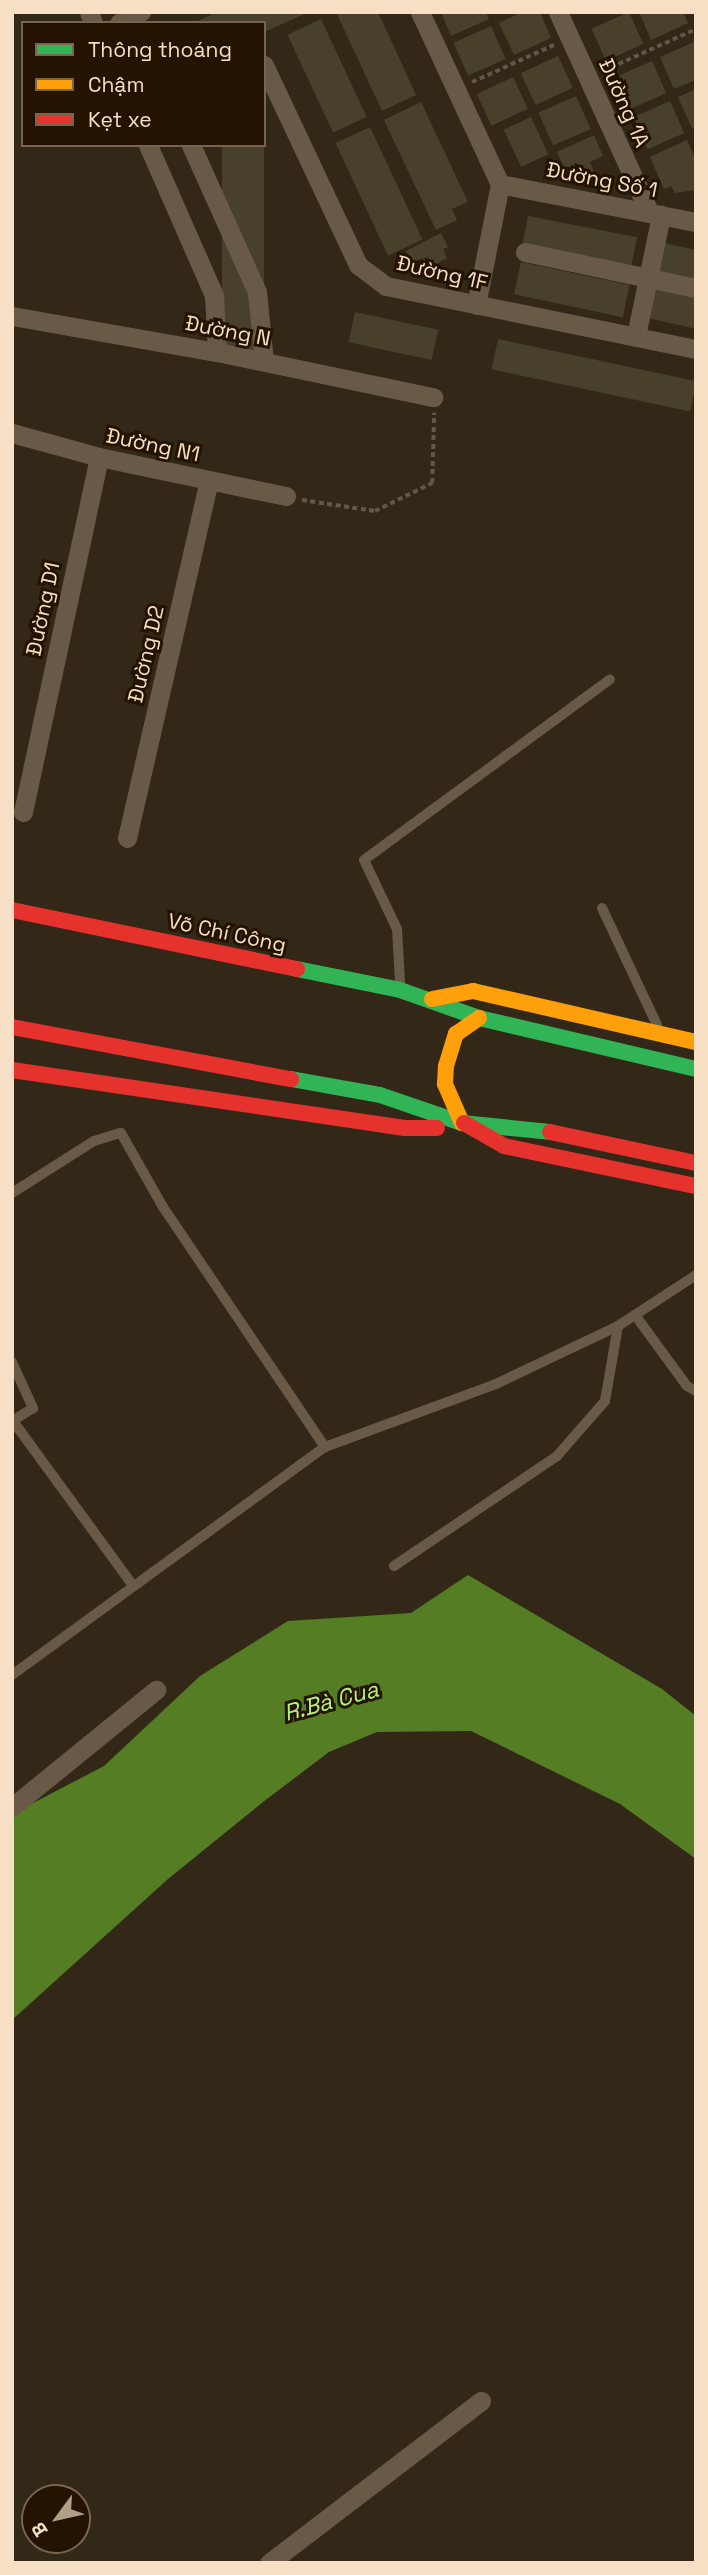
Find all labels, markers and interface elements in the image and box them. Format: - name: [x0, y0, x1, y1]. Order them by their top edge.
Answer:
- legend: [21, 21, 266, 147]
- text: Thông thoáng: [88, 36, 232, 63]
- street label: Đường 1A: [593, 55, 655, 151]
- text: Chậm: [88, 71, 145, 98]
- text: Kẹt xe: [88, 106, 152, 133]
- street label: Đường Số 1: [544, 157, 660, 203]
- street label: Đường 1F: [394, 250, 490, 296]
- street label: Đường N: [183, 310, 273, 352]
- street label: Đường N1: [104, 423, 202, 467]
- street label: Đường D1: [21, 560, 65, 658]
- street label: Đường D2: [123, 603, 169, 705]
- street label: Võ Chí Công: [166, 908, 288, 958]
- water label: R.Bà Cua: [281, 1675, 381, 1727]
- north arrow: [21, 2484, 91, 2554]
- text: B: [26, 2518, 54, 2542]

